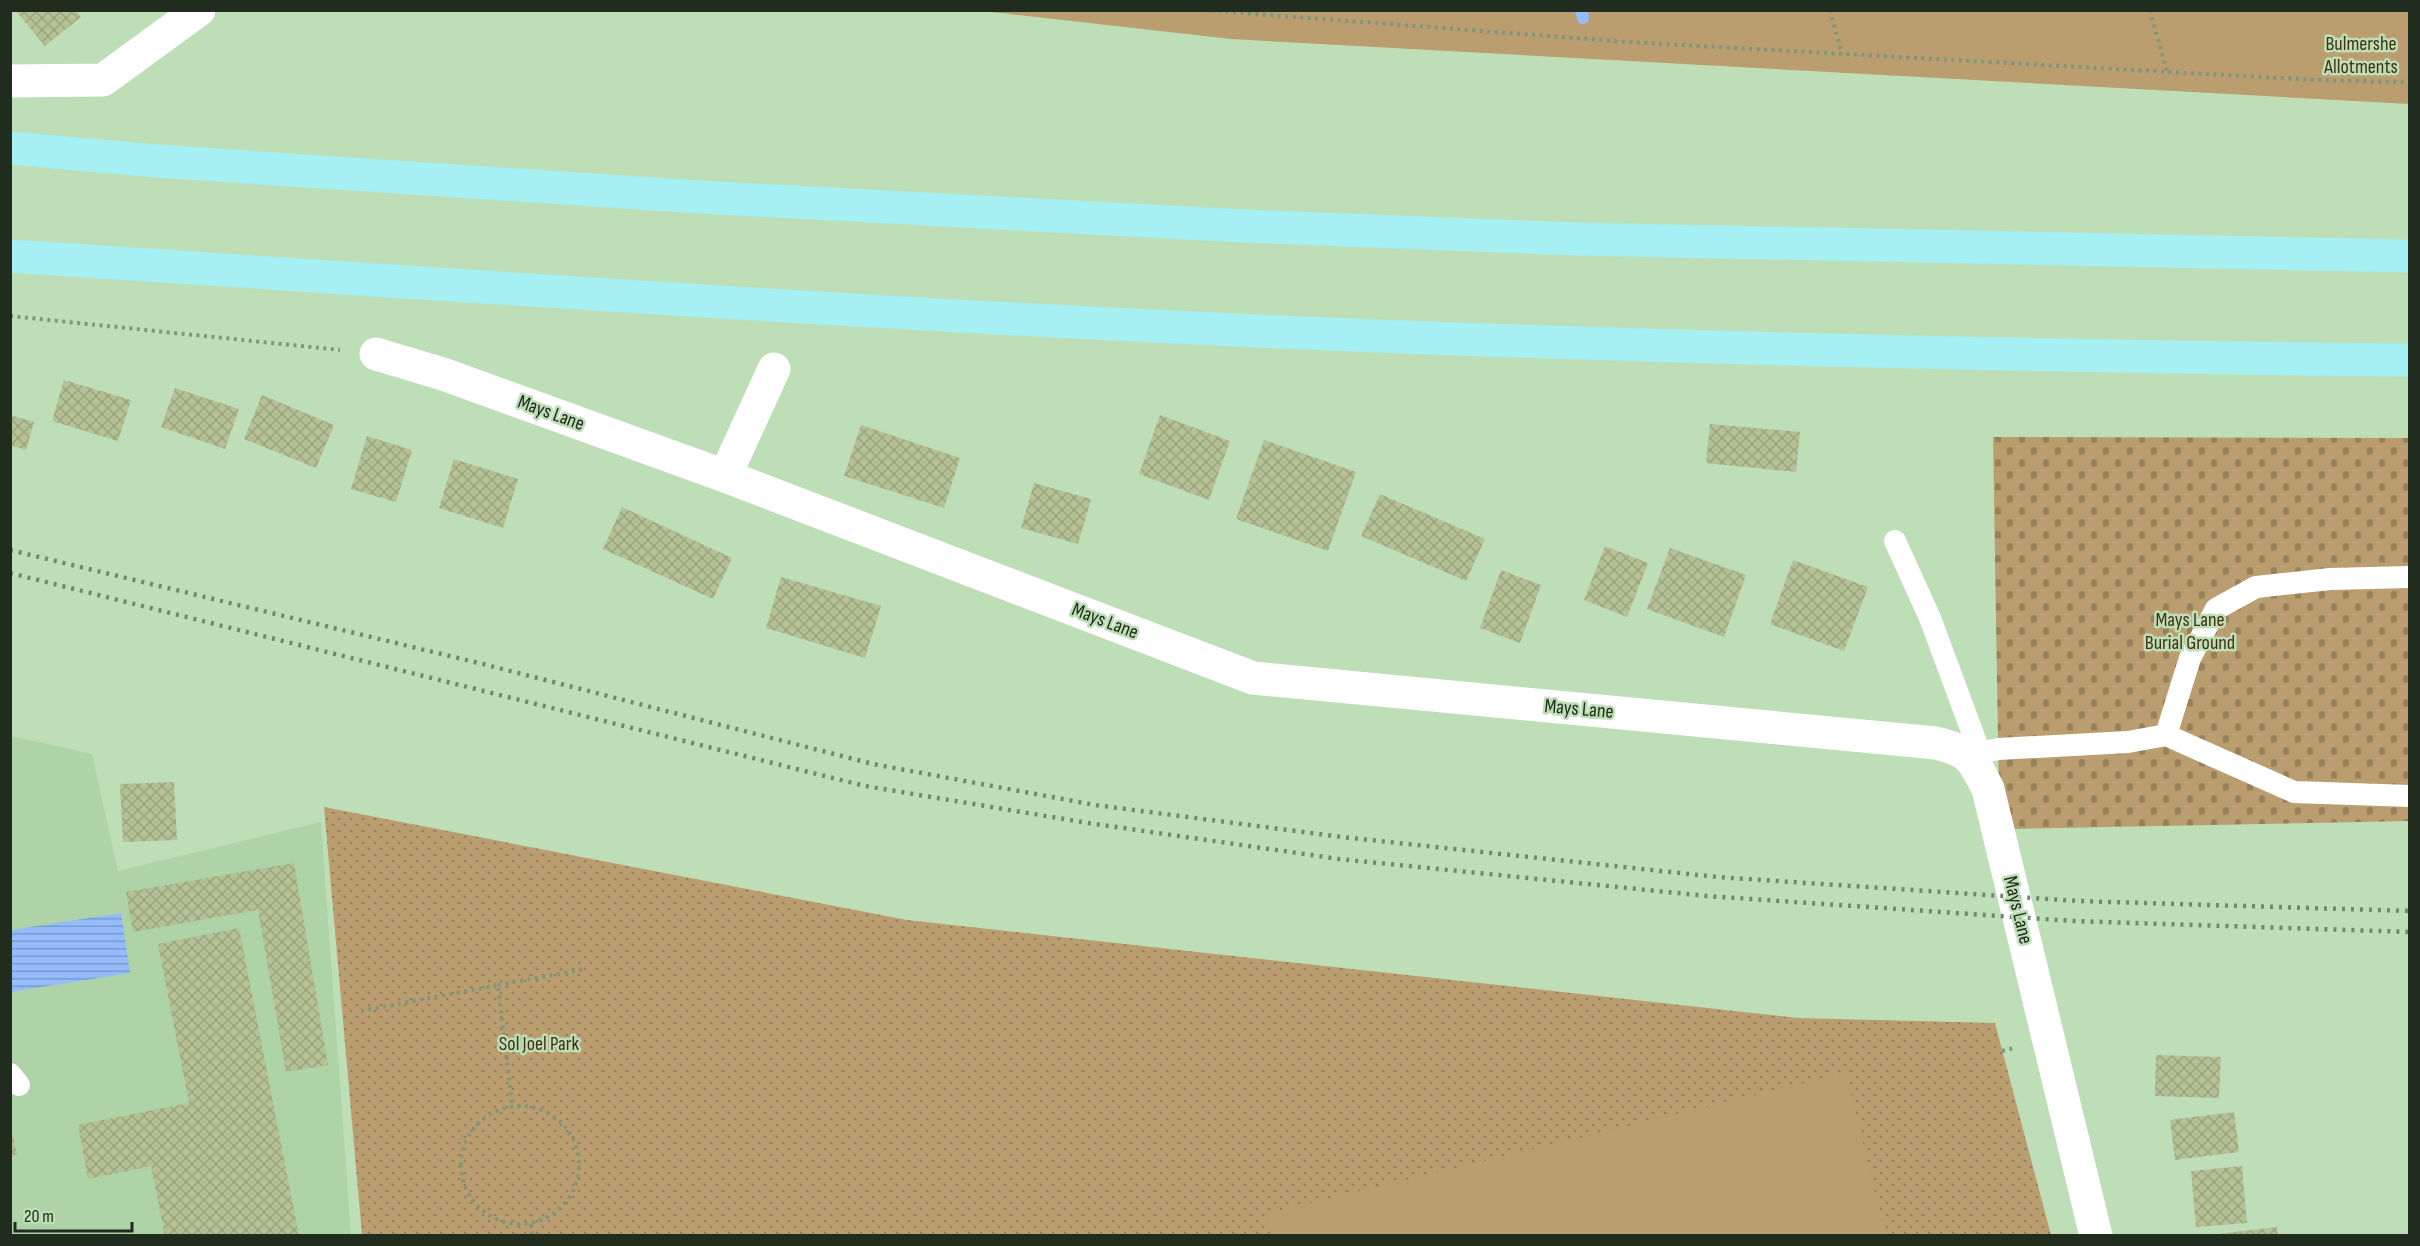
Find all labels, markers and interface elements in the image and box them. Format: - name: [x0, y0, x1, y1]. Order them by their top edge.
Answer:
- park label: Bulmershe Allotments: [2323, 32, 2398, 79]
- street label: Mays Lane: [514, 390, 588, 436]
- street label: Mays Lane: [1068, 597, 1142, 645]
- park label: Mays Lane Burial Ground: [2145, 608, 2235, 655]
- street label: Mays Lane: [1543, 694, 1615, 724]
- street label: Mays Lane: [1998, 874, 2038, 946]
- park label: Sol Joel Park: [499, 1032, 580, 1056]
- scale bar: [15, 1195, 132, 1233]
- text: 20 m: [24, 1206, 54, 1227]

